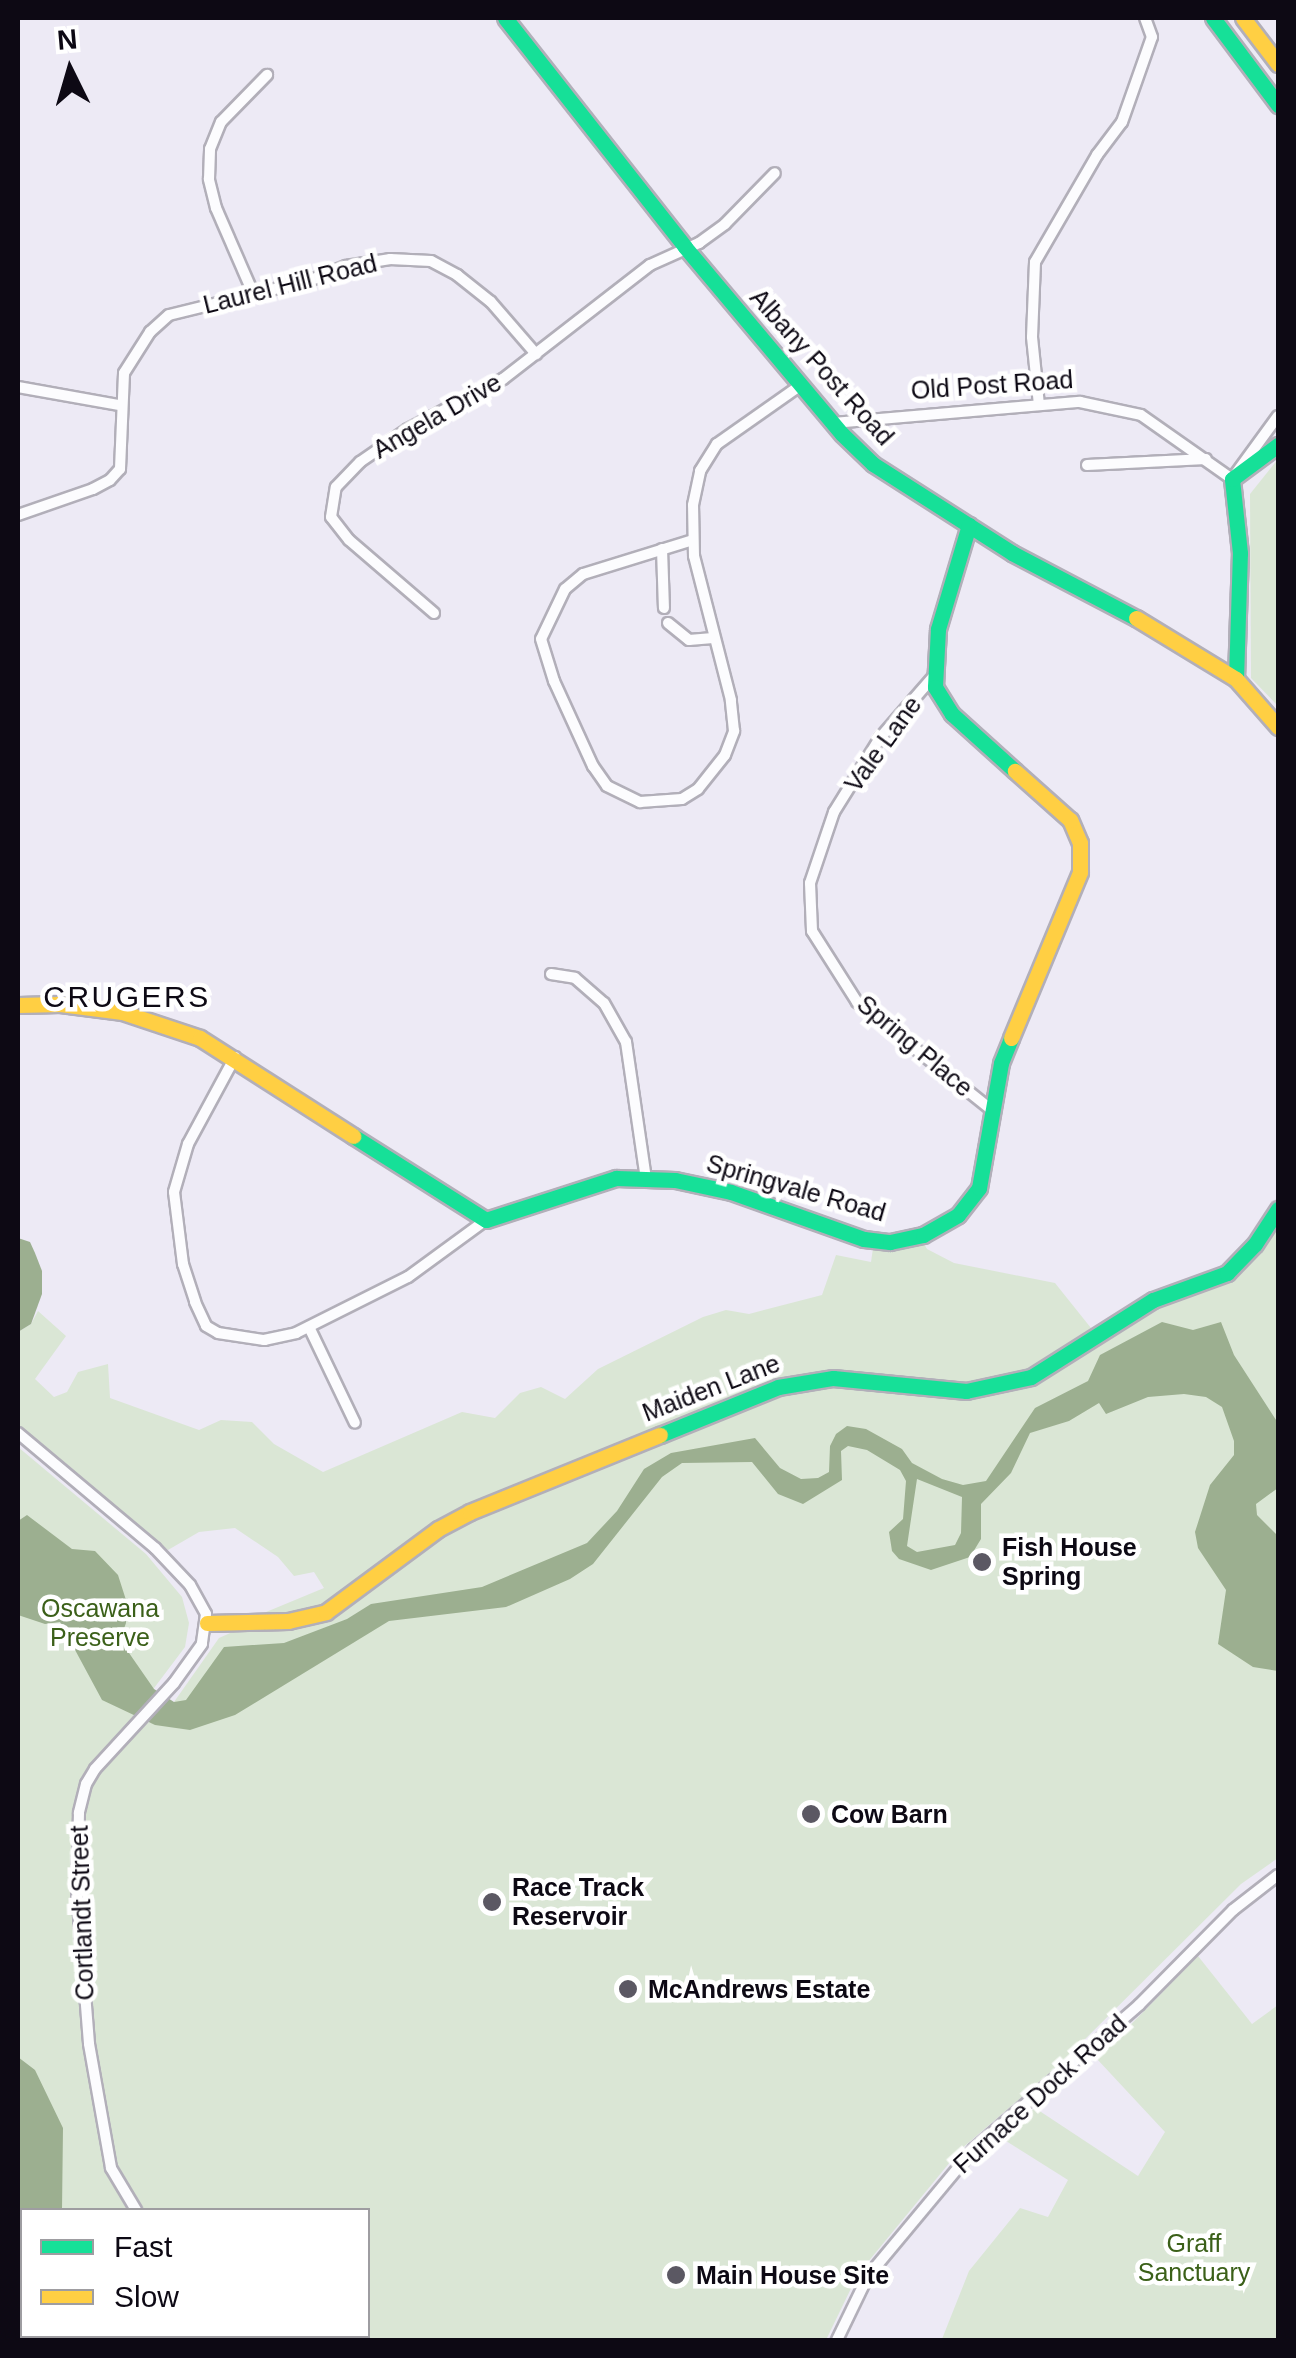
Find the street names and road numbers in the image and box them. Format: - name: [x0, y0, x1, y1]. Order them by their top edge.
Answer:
- street label: Laurel Hill Road: [200, 248, 380, 320]
- street label: Albany Post Road: [744, 283, 900, 451]
- street label: Old Post Road: [910, 364, 1074, 406]
- street label: Angela Drive: [368, 367, 506, 465]
- street label: Vale Lane: [838, 690, 928, 798]
- street label: Spring Place: [851, 989, 979, 1103]
- street label: Springvale Road: [703, 1148, 889, 1228]
- street label: Maiden Lane: [638, 1348, 784, 1428]
- street label: Cortlandt Street: [64, 1825, 100, 2001]
- street label: Furnace Dock Road: [947, 2008, 1133, 2180]

